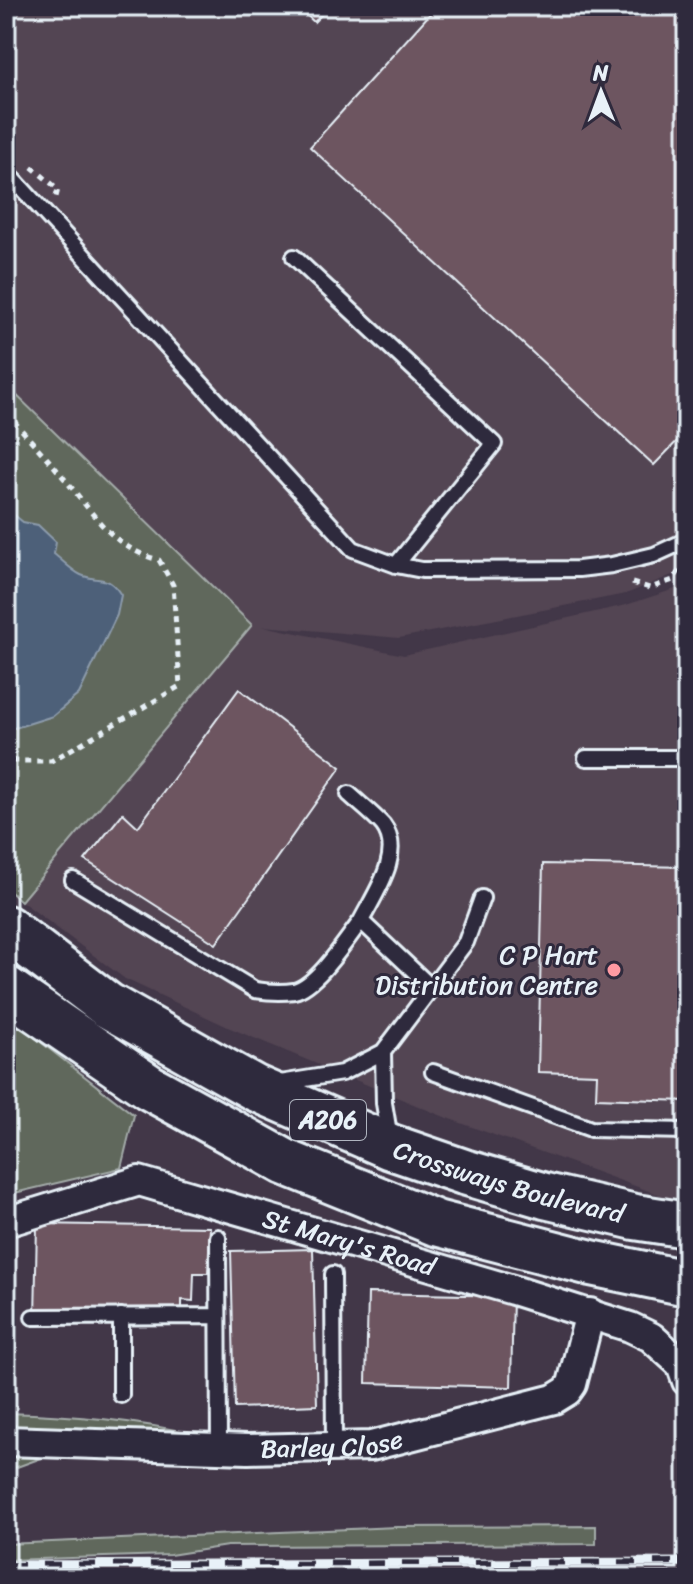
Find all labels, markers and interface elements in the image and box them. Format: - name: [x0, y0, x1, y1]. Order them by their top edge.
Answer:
- north arrow: [561, 52, 641, 132]
- text: N: [592, 53, 609, 92]
- place label: C P Hart Distribution Centre: [375, 932, 598, 1008]
- marker: C P Hart Distribution Centre: [605, 961, 623, 979]
- road number: A206: [290, 1100, 366, 1140]
- street label: Crossways Boulevard: [387, 1127, 631, 1237]
- street label: St Mary's Road: [257, 1195, 443, 1290]
- street label: Barley Close: [260, 1416, 408, 1472]

